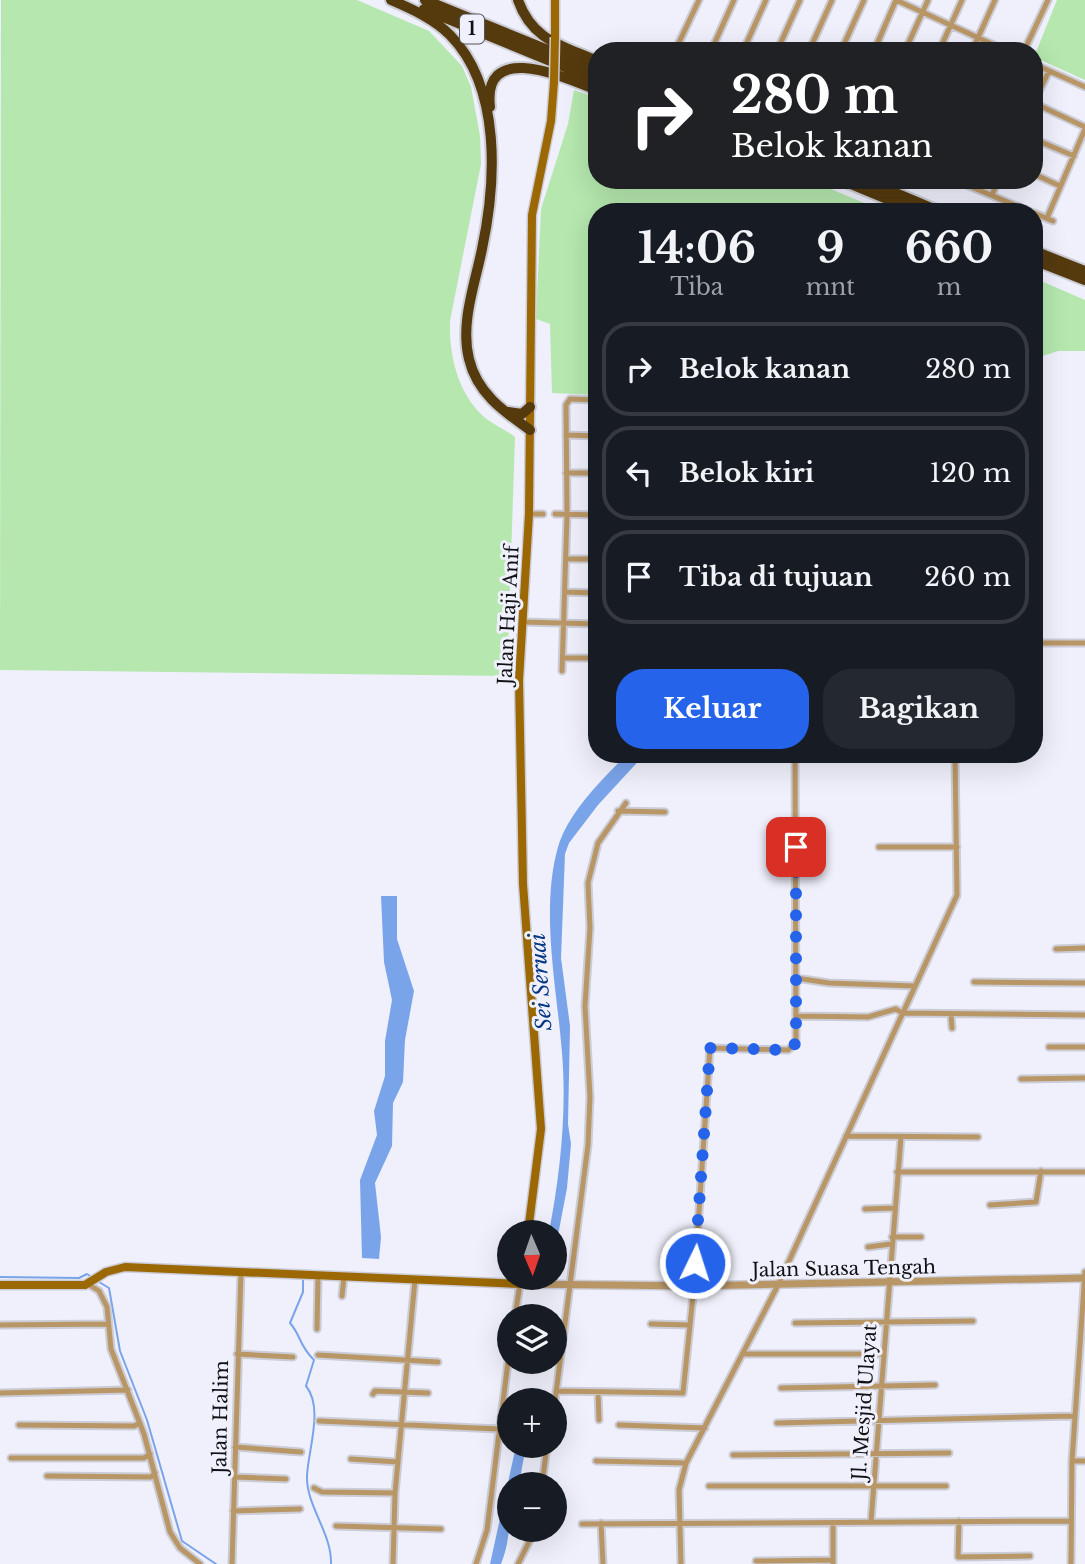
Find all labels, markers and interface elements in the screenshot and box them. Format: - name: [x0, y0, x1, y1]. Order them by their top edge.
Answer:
- road number: 1: [460, 15, 484, 44]
- text: 280 m: [731, 65, 898, 126]
- icon: right: [616, 70, 707, 161]
- text: Belok kanan: [731, 126, 933, 166]
- text: 14:06: [638, 222, 756, 274]
- text: 9: [816, 222, 845, 274]
- text: 660: [905, 222, 993, 274]
- text: Tiba: [670, 273, 724, 301]
- text: mnt: [806, 273, 855, 301]
- text: m: [937, 273, 961, 301]
- icon: right: [620, 350, 658, 388]
- text: Belok kanan: [679, 353, 850, 385]
- text: 280 m: [925, 353, 1011, 385]
- icon: left: [620, 454, 658, 492]
- text: Belok kiri: [679, 457, 814, 489]
- text: 120 m: [929, 457, 1011, 489]
- street label: Jalan Haji Anif: [493, 542, 524, 688]
- icon: arrive: [620, 558, 658, 596]
- text: Tiba di tujuan: [679, 561, 873, 593]
- text: 260 m: [924, 561, 1011, 593]
- button: Keluar: [616, 669, 809, 749]
- button: Bagikan: [823, 669, 1015, 749]
- pin: [766, 817, 826, 877]
- icon: arrive: [777, 828, 815, 866]
- water label: Sei Seruai: [525, 932, 557, 1032]
- north arrow: [497, 1220, 567, 1290]
- map controls: [497, 1220, 567, 1542]
- position arrow: [658, 1226, 732, 1300]
- street label: Jalan Suasa Tengah: [749, 1255, 936, 1282]
- button: layers: [497, 1304, 567, 1374]
- street label: Jl. Mesjid Ulayat: [847, 1322, 881, 1484]
- street label: Jalan Halim: [208, 1360, 233, 1477]
- button: +: [497, 1388, 567, 1458]
- button: −: [497, 1472, 567, 1542]

